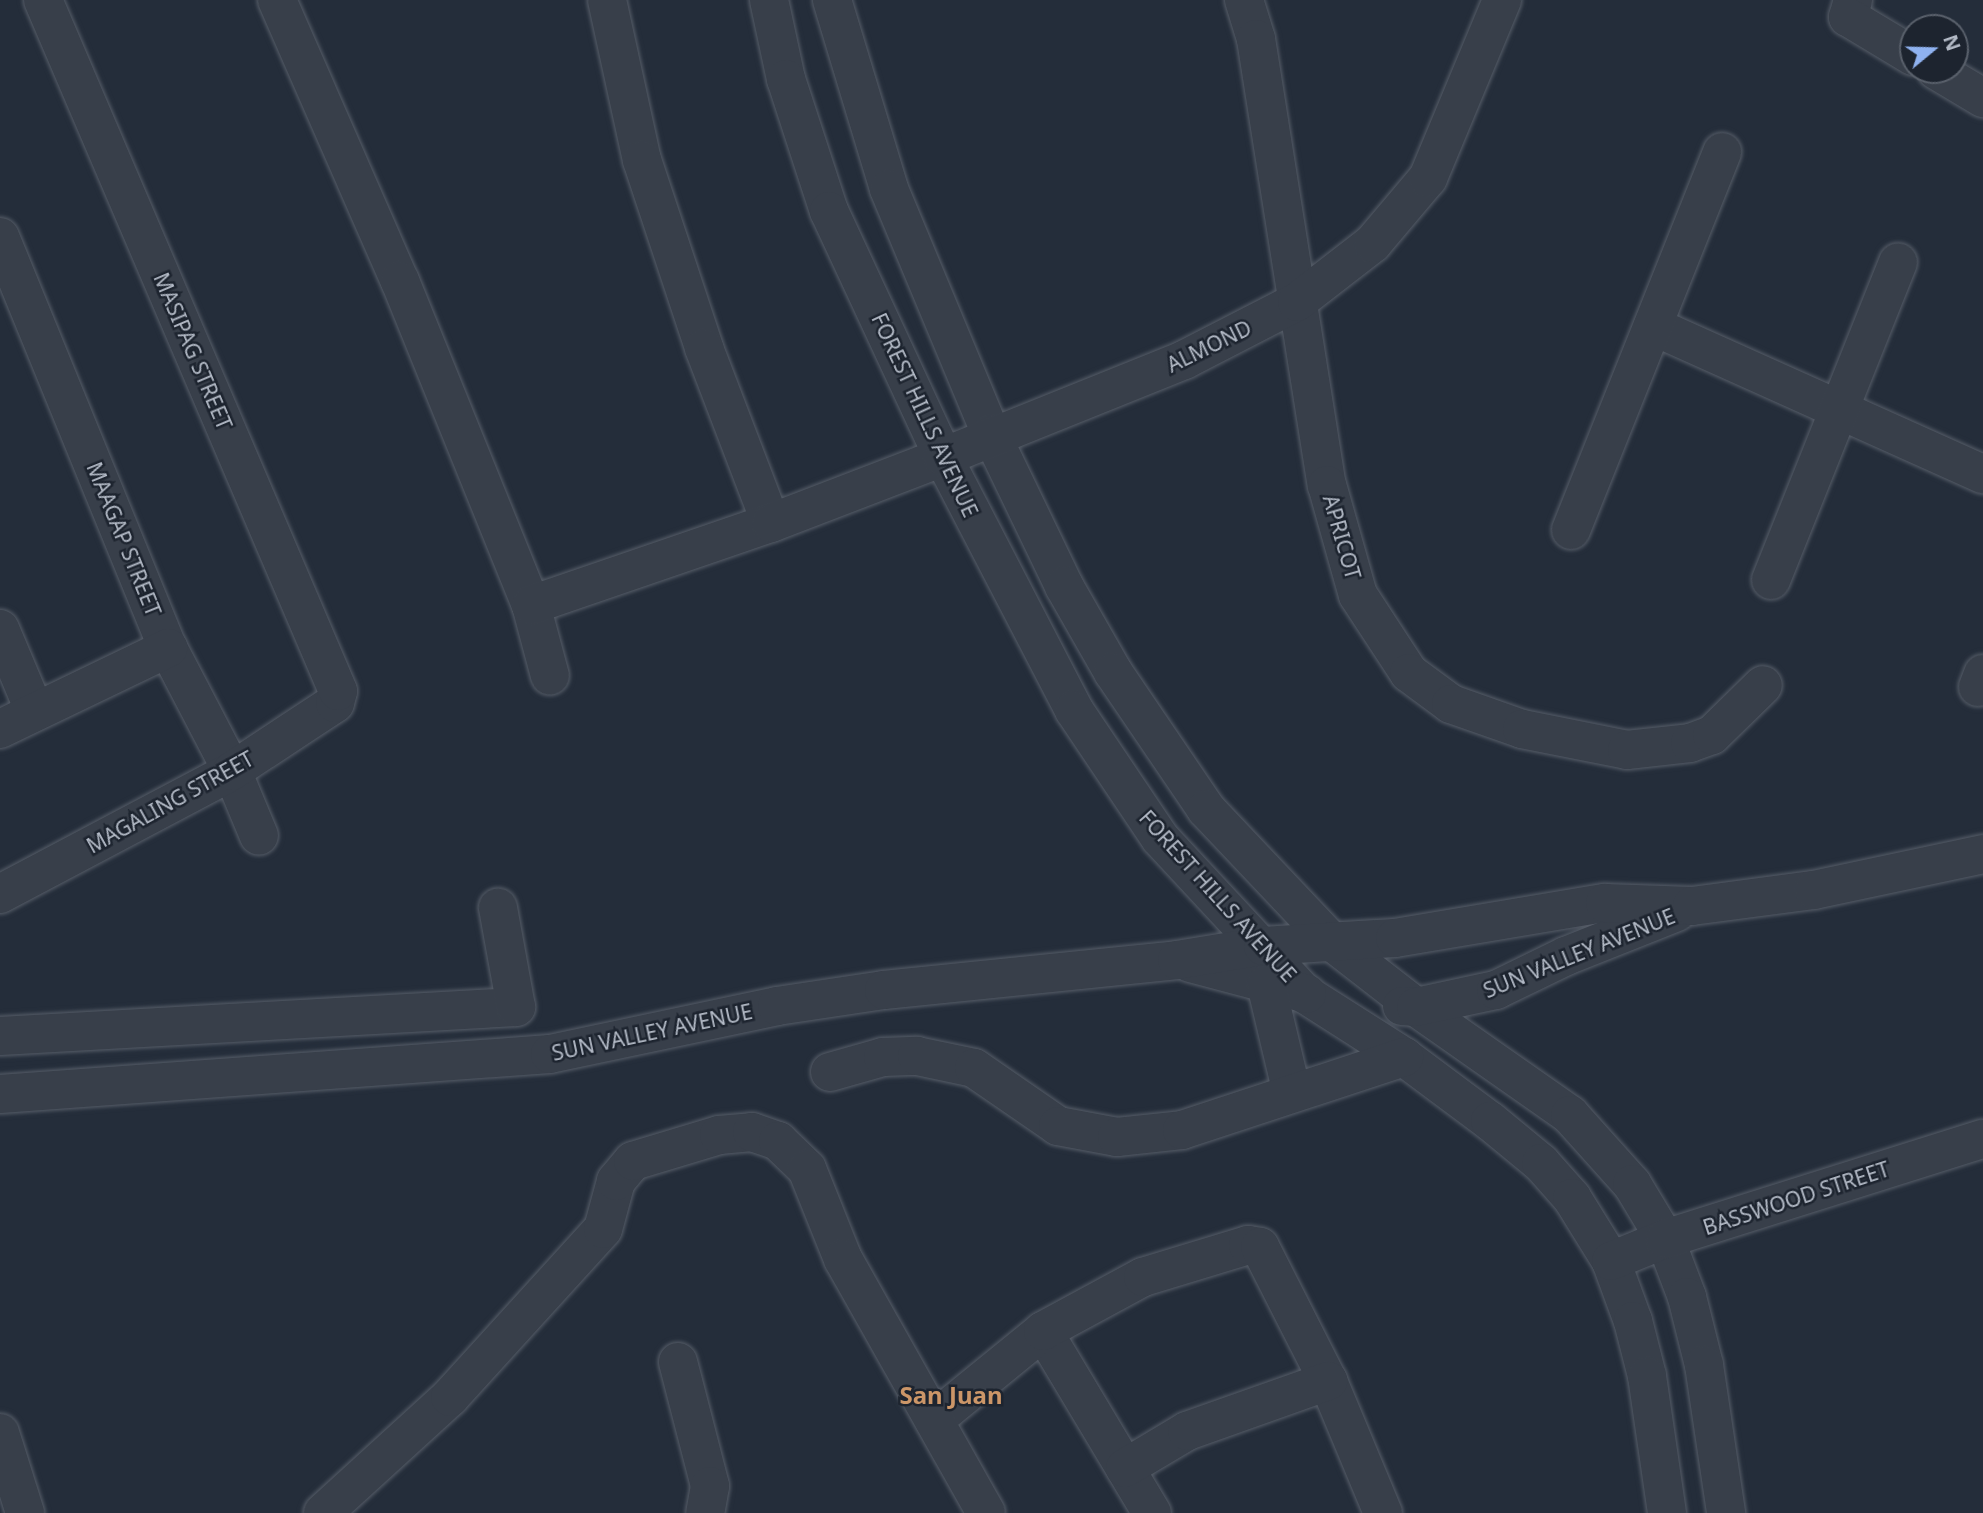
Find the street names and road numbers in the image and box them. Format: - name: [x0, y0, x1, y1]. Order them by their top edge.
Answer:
- street label: MASIPAG STREET: [149, 269, 237, 433]
- street label: FOREST HILLS AVENUE: [867, 309, 983, 521]
- street label: ALMOND: [1163, 315, 1255, 377]
- street label: MAAGAP STREET: [82, 458, 166, 620]
- street label: APRICOT: [1318, 492, 1366, 582]
- street label: MAGALING STREET: [82, 746, 258, 858]
- street label: FOREST HILLS AVENUE: [1134, 805, 1302, 987]
- street label: SUN VALLEY AVENUE: [1480, 903, 1678, 1003]
- street label: SUN VALLEY AVENUE: [549, 998, 755, 1066]
- street label: BASSWOOD STREET: [1700, 1156, 1892, 1240]

